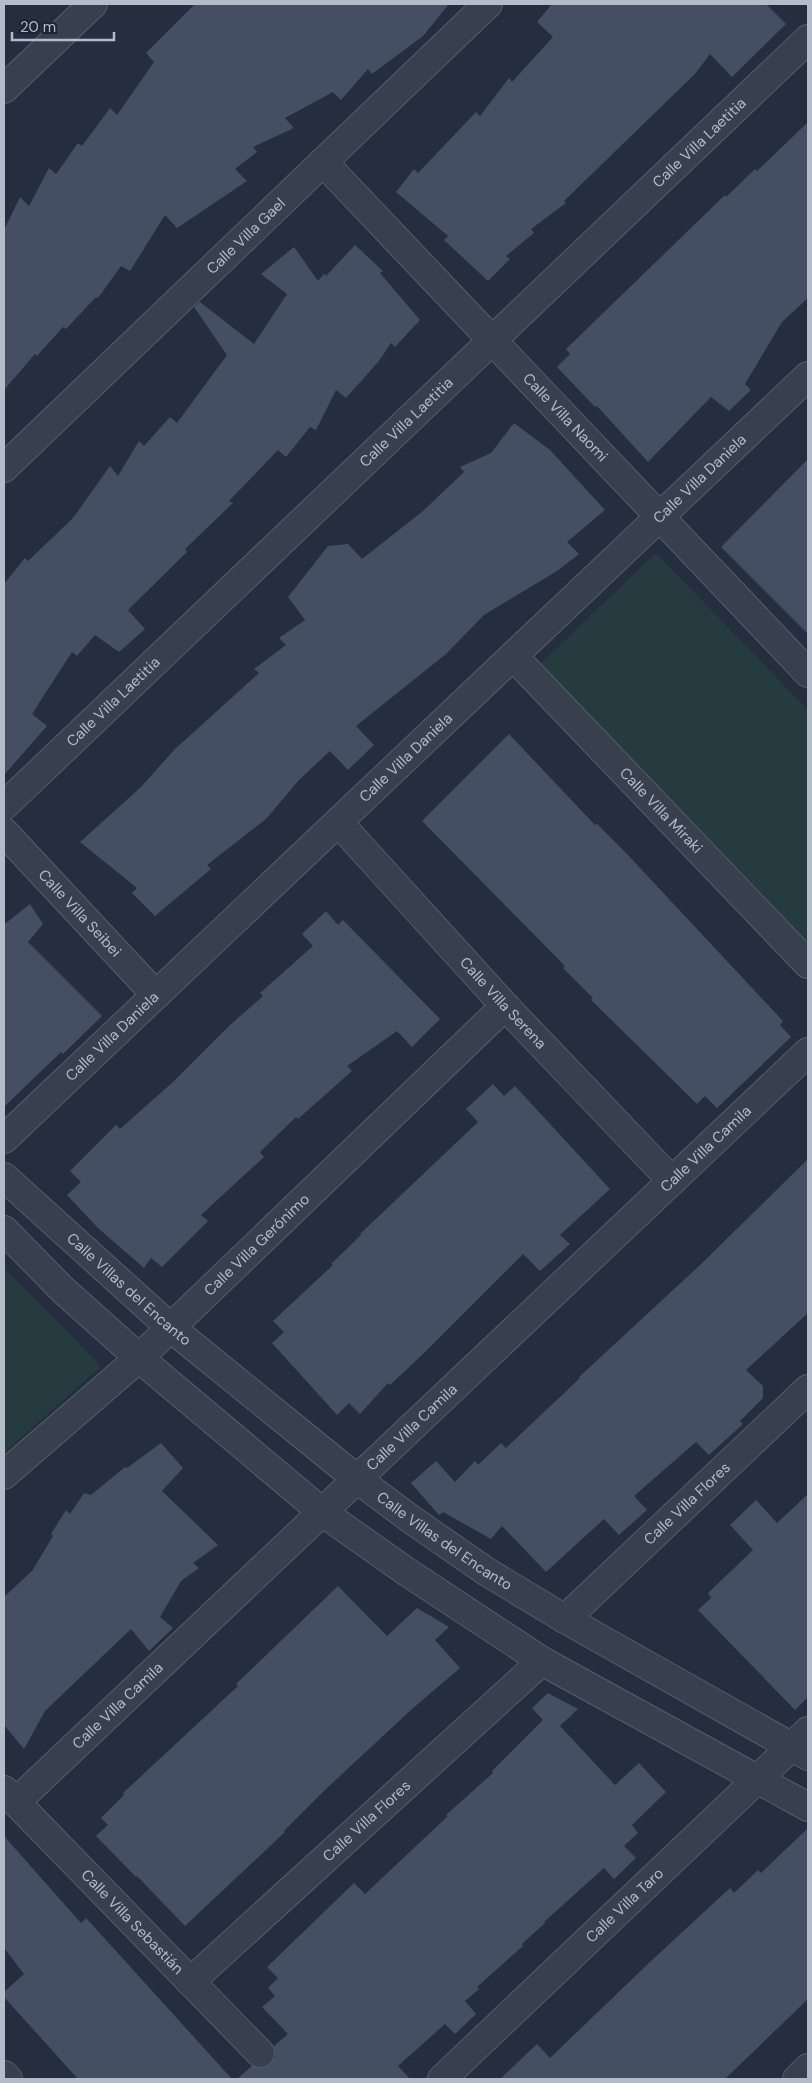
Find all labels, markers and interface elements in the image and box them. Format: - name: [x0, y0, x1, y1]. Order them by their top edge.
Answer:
- scale bar: [12, 10, 115, 42]
- text: 20 m: [20, 17, 56, 37]
- street label: Calle Villa Laetitia: [648, 93, 750, 192]
- street label: Calle Villa Gael: [202, 194, 290, 279]
- street label: Calle Villa Naomi: [518, 369, 612, 466]
- street label: Calle Villa Laetitia: [355, 373, 457, 472]
- street label: Calle Villa Daniela: [649, 430, 751, 528]
- street label: Calle Villa Laetitia: [62, 652, 164, 751]
- street label: Calle Villa Daniela: [355, 709, 457, 807]
- street label: Calle Villa Miraki: [615, 763, 707, 858]
- street label: Calle Villa Seibei: [34, 865, 126, 961]
- street label: Calle Villa Serena: [455, 953, 551, 1053]
- street label: Calle Villa Daniela: [61, 987, 163, 1086]
- street label: Calle Villa Camila: [656, 1101, 756, 1197]
- street label: Calle Villa Gerónimo: [200, 1189, 314, 1300]
- street label: Calle Villas del Encanto: [62, 1228, 195, 1350]
- street label: Calle Villa Camila: [362, 1379, 462, 1475]
- street label: Calle Villa Flores: [639, 1458, 735, 1549]
- street label: Calle Villas del Encanto: [373, 1487, 516, 1595]
- street label: Calle Villa Camila: [68, 1658, 167, 1754]
- street label: Calle Villa Flores: [318, 1776, 415, 1866]
- street label: Calle Villa Taro: [581, 1863, 668, 1947]
- street label: Calle Villa Sebastián: [77, 1865, 188, 1979]

